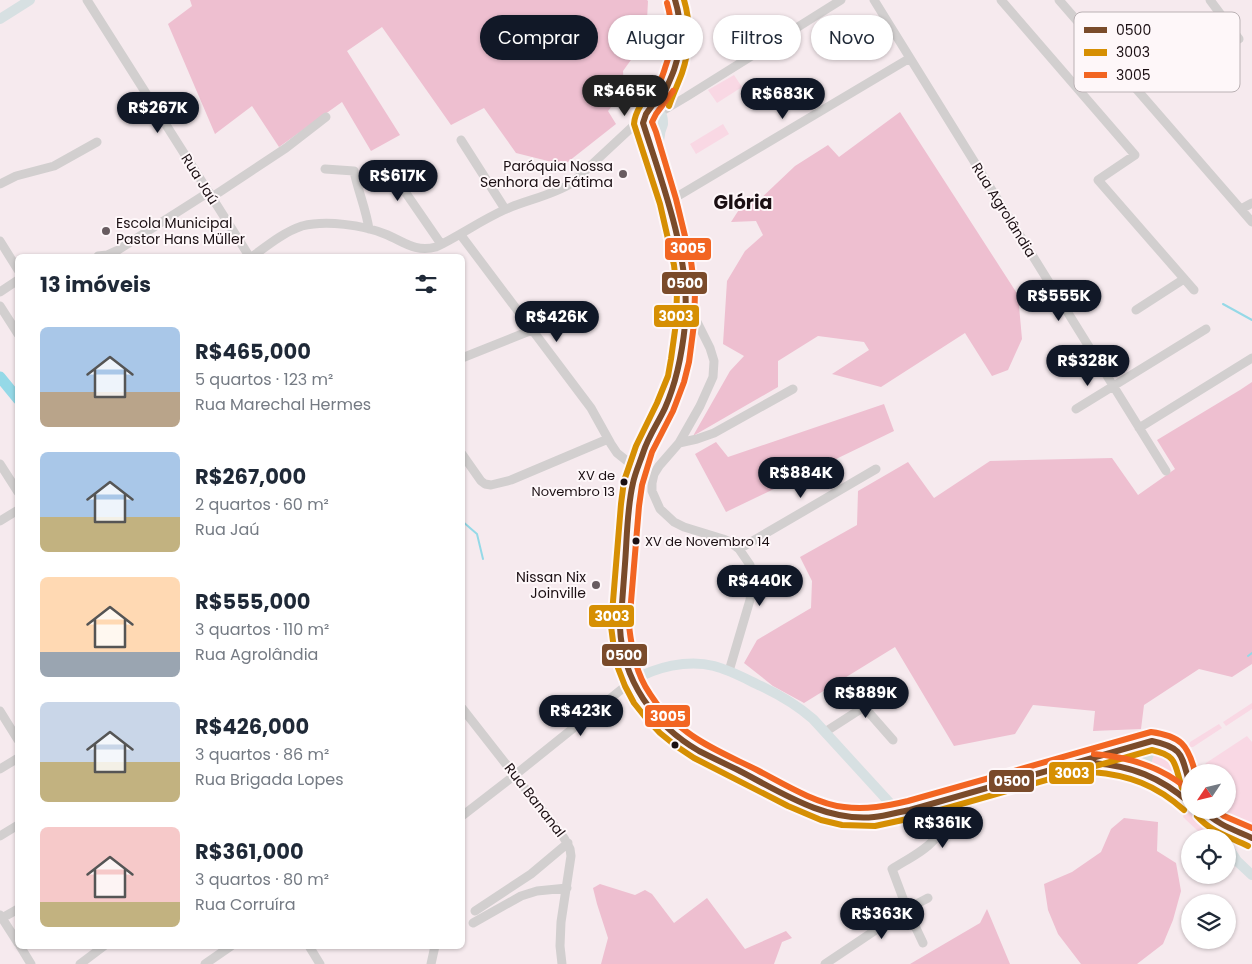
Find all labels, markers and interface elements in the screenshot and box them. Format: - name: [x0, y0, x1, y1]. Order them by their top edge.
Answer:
- legend: [1074, 12, 1240, 92]
- chip: Comprar: [480, 15, 598, 60]
- chip: Alugar: [608, 15, 703, 60]
- chip: Filtros: [713, 15, 801, 60]
- chip: Novo: [811, 15, 893, 60]
- text: 0500: [1116, 20, 1151, 40]
- text: 3003: [1116, 42, 1150, 62]
- text: 3005: [1116, 65, 1151, 85]
- pin: R$465K: [584, 74, 666, 117]
- pin: R$683K: [742, 78, 824, 120]
- text: R$465K: [593, 79, 657, 102]
- text: R$683K: [752, 82, 814, 105]
- pin: R$267K: [117, 92, 199, 134]
- text: R$267K: [128, 96, 188, 119]
- street label: Rua Jaú: [177, 150, 223, 208]
- place label: Paróquia Nossa Senhora de Fátima: [480, 156, 613, 192]
- street label: Rua Agrolândia: [967, 159, 1041, 261]
- pin: R$617K: [357, 160, 439, 202]
- text: R$617K: [370, 164, 426, 187]
- marker: Paróquia Nossa Senhora de Fátima: [617, 168, 629, 180]
- district label: Glória: [714, 189, 772, 216]
- place label: Escola Municipal Pastor Hans Müller: [116, 213, 245, 249]
- marker: Escola Municipal Pastor Hans Müller: [100, 225, 112, 237]
- line badge: 3005: [664, 237, 712, 261]
- text: 3005: [670, 238, 706, 258]
- text: 13 imóveis: [40, 270, 151, 299]
- icon: filters: [412, 270, 440, 298]
- line badge: 0500: [661, 271, 708, 295]
- text: 0500: [667, 273, 703, 293]
- pin: R$555K: [1018, 280, 1100, 322]
- text: R$555K: [1027, 284, 1091, 307]
- pin: R$426K: [516, 300, 598, 343]
- line badge: 3003: [653, 304, 700, 328]
- text: R$426K: [526, 305, 588, 328]
- text: 3003: [658, 306, 694, 326]
- text: R$465,000: [195, 337, 311, 366]
- pin: R$328K: [1047, 344, 1129, 387]
- icon: home: [80, 347, 140, 407]
- text: R$328K: [1057, 349, 1119, 372]
- text: 5 quartos · 123 m²: [195, 368, 333, 391]
- text: Rua Marechal Hermes: [195, 393, 371, 416]
- pin: R$884K: [760, 456, 842, 499]
- text: R$884K: [769, 461, 833, 484]
- text: R$267,000: [195, 462, 306, 491]
- place label: XV de Novembro 13: [532, 466, 615, 501]
- icon: home: [80, 472, 140, 532]
- marker: XV de Novembro 13: [619, 477, 629, 487]
- text: 2 quartos · 60 m²: [195, 493, 329, 516]
- text: Rua Jaú: [195, 518, 260, 541]
- place label: XV de Novembro 14: [645, 532, 770, 551]
- marker: XV de Novembro 14: [631, 536, 641, 546]
- pin: R$440K: [719, 564, 801, 607]
- place label: Nissan Nix Joinville: [516, 567, 586, 603]
- text: R$440K: [728, 569, 792, 592]
- marker: Nissan Nix Joinville: [590, 579, 602, 591]
- text: R$555,000: [195, 587, 311, 616]
- icon: home: [80, 597, 140, 657]
- line badge: 3003: [588, 604, 635, 628]
- text: 3003: [594, 606, 630, 626]
- text: 3 quartos · 110 m²: [195, 618, 329, 641]
- text: Rua Agrolândia: [195, 643, 318, 666]
- line badge: 0500: [601, 643, 648, 667]
- text: 0500: [606, 645, 642, 665]
- pin: R$889K: [825, 676, 907, 719]
- text: R$889K: [835, 681, 897, 704]
- pin: R$423K: [540, 694, 622, 737]
- text: R$423K: [550, 699, 612, 722]
- line badge: 3005: [644, 704, 691, 728]
- text: 3005: [650, 706, 686, 726]
- text: R$426,000: [195, 712, 309, 741]
- icon: home: [80, 722, 140, 782]
- unlabelled marker: [670, 740, 680, 750]
- text: 3 quartos · 86 m²: [195, 743, 329, 766]
- street label: Rua Bananal: [500, 759, 570, 841]
- line badge: 3003: [1048, 761, 1095, 785]
- text: 3003: [1054, 763, 1090, 783]
- north arrow: [1181, 764, 1236, 819]
- map controls: [1181, 764, 1236, 949]
- text: Rua Brigada Lopes: [195, 768, 344, 791]
- line badge: 0500: [988, 769, 1035, 793]
- text: 0500: [994, 771, 1030, 791]
- pin: R$361K: [902, 806, 984, 849]
- text: R$361K: [914, 811, 972, 834]
- button: locate: [1181, 829, 1236, 884]
- text: R$361,000: [195, 837, 304, 866]
- icon: home: [80, 847, 140, 907]
- text: 3 quartos · 80 m²: [195, 868, 329, 891]
- text: Rua Corruíra: [195, 893, 296, 916]
- button: layers: [1181, 894, 1236, 949]
- pin: R$363K: [841, 898, 923, 940]
- text: R$363K: [851, 902, 913, 925]

